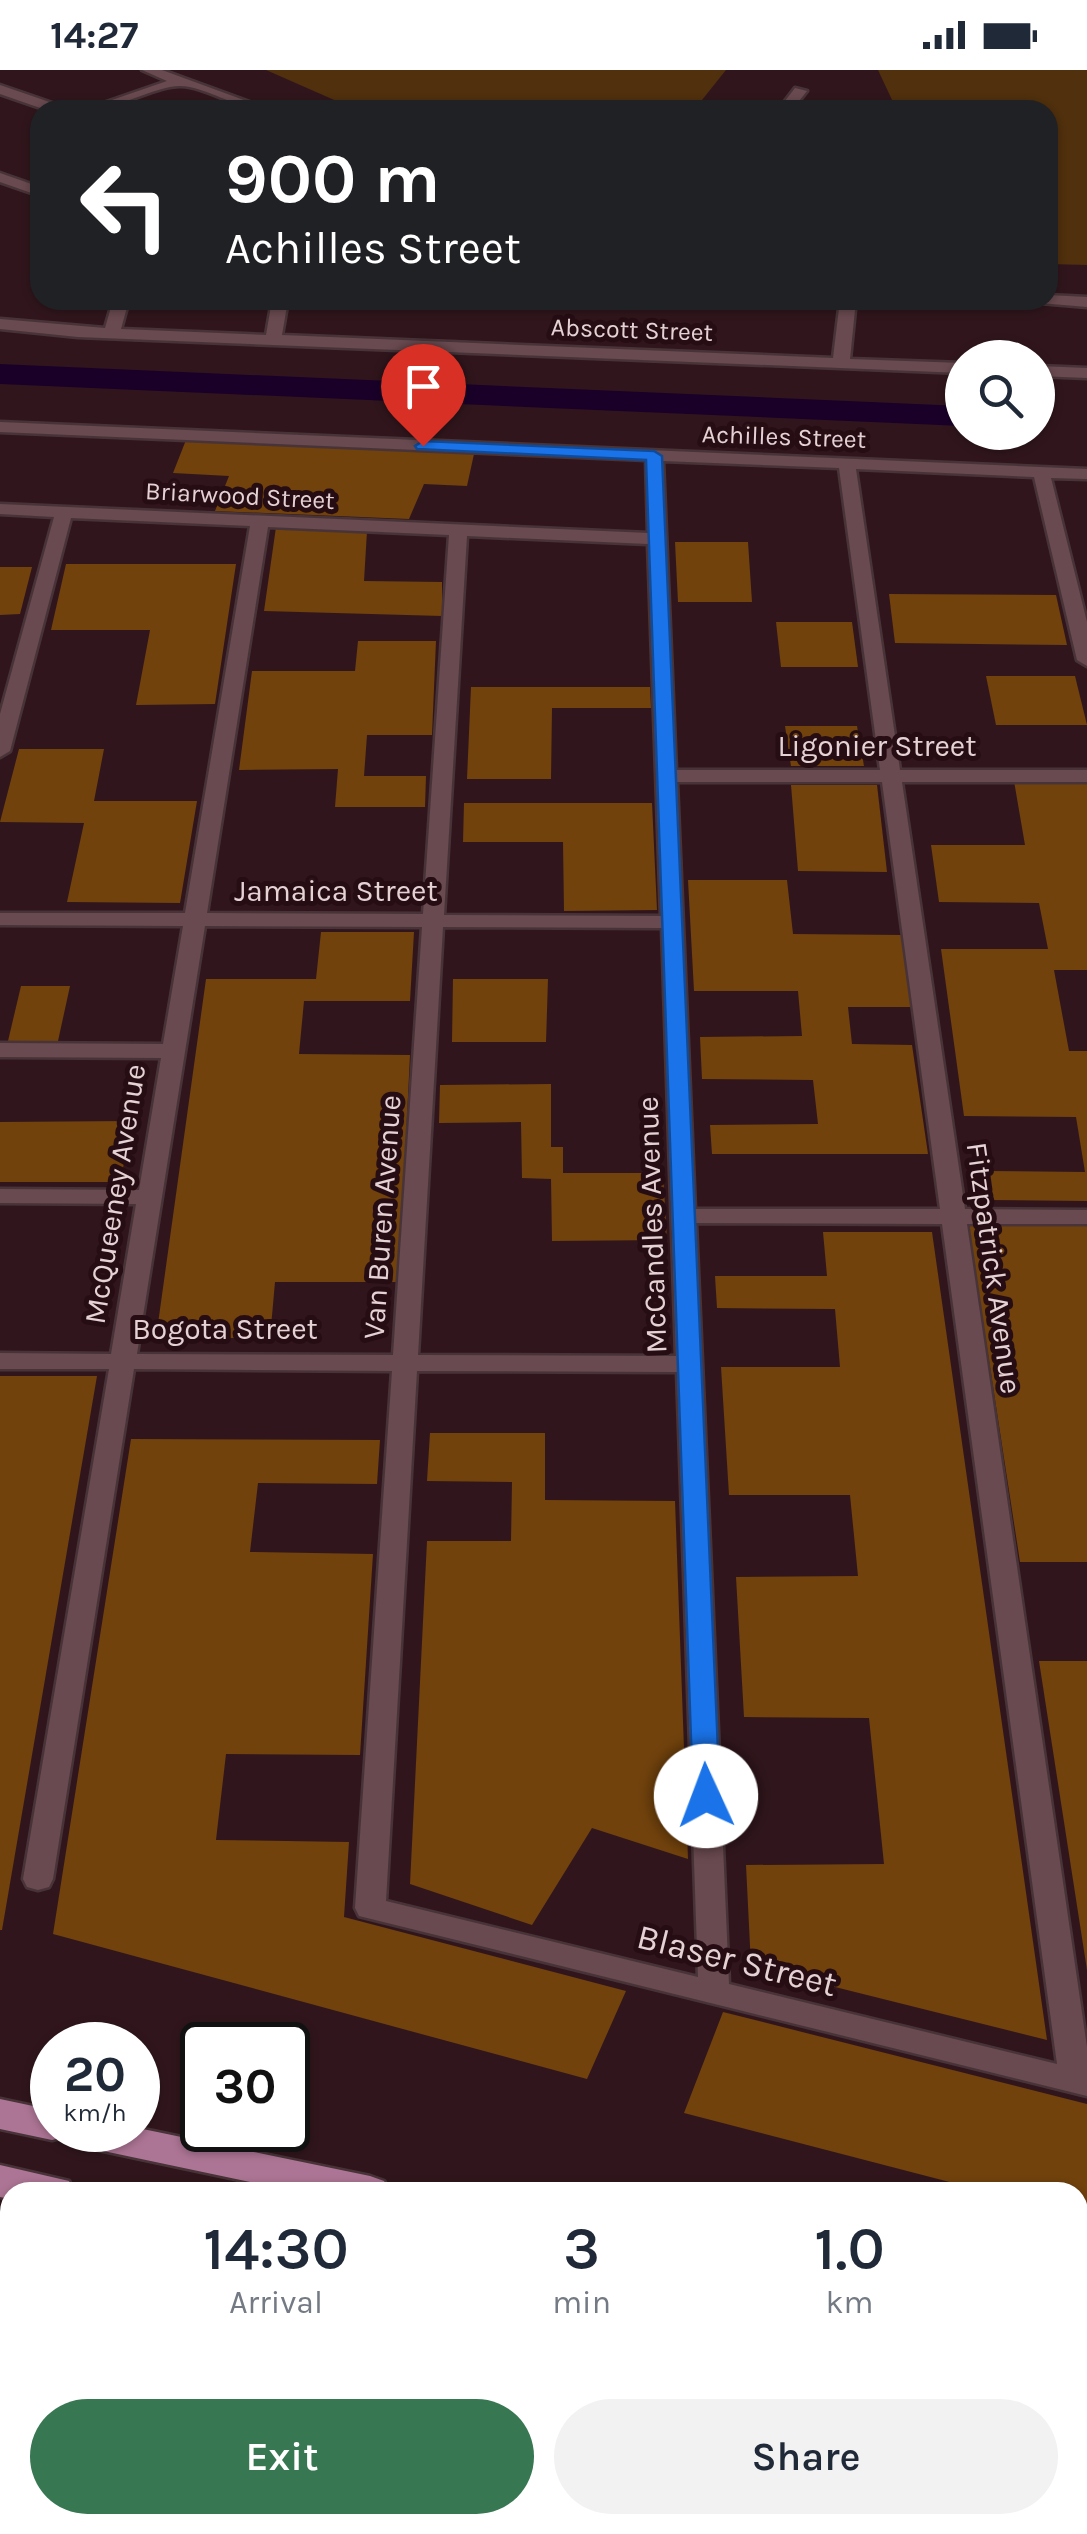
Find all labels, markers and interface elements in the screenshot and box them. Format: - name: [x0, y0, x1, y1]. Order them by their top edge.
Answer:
- text: 14:27: [50, 13, 138, 58]
- text: 900 m: [225, 138, 440, 220]
- icon: left: [60, 140, 190, 270]
- text: Achilles Street: [225, 222, 521, 274]
- street label: Abscott Street: [550, 312, 714, 347]
- map controls: [945, 340, 1055, 450]
- button: search: [945, 340, 1055, 450]
- pin: [381, 344, 466, 447]
- icon: arrive: [396, 359, 451, 414]
- street label: Achilles Street: [701, 419, 867, 454]
- street label: Briarwood Street: [145, 476, 335, 515]
- street label: Ligonier Street: [777, 728, 977, 764]
- street label: Jamaica Street: [234, 873, 438, 909]
- street label: McQueeney Avenue: [77, 1061, 153, 1327]
- street label: Van Buren Avenue: [356, 1094, 408, 1340]
- street label: McCandles Avenue: [630, 1096, 674, 1354]
- street label: Fitzpatrick Avenue: [959, 1140, 1029, 1396]
- street label: Bogota Street: [132, 1311, 318, 1347]
- position arrow: [654, 1744, 758, 1848]
- street label: Blaser Street: [633, 1916, 841, 2005]
- speed limit sign: 30: [180, 2022, 310, 2152]
- text: 20: [64, 2045, 126, 2104]
- text: km/h: [63, 2098, 127, 2127]
- text: 14:30: [203, 2214, 349, 2284]
- text: 3: [563, 2214, 600, 2284]
- text: 1.0: [814, 2214, 885, 2284]
- text: Arrival: [229, 2284, 323, 2321]
- text: min: [552, 2284, 611, 2321]
- text: km: [825, 2284, 873, 2321]
- button: Exit: [30, 2399, 534, 2514]
- button: Share: [554, 2399, 1058, 2514]

